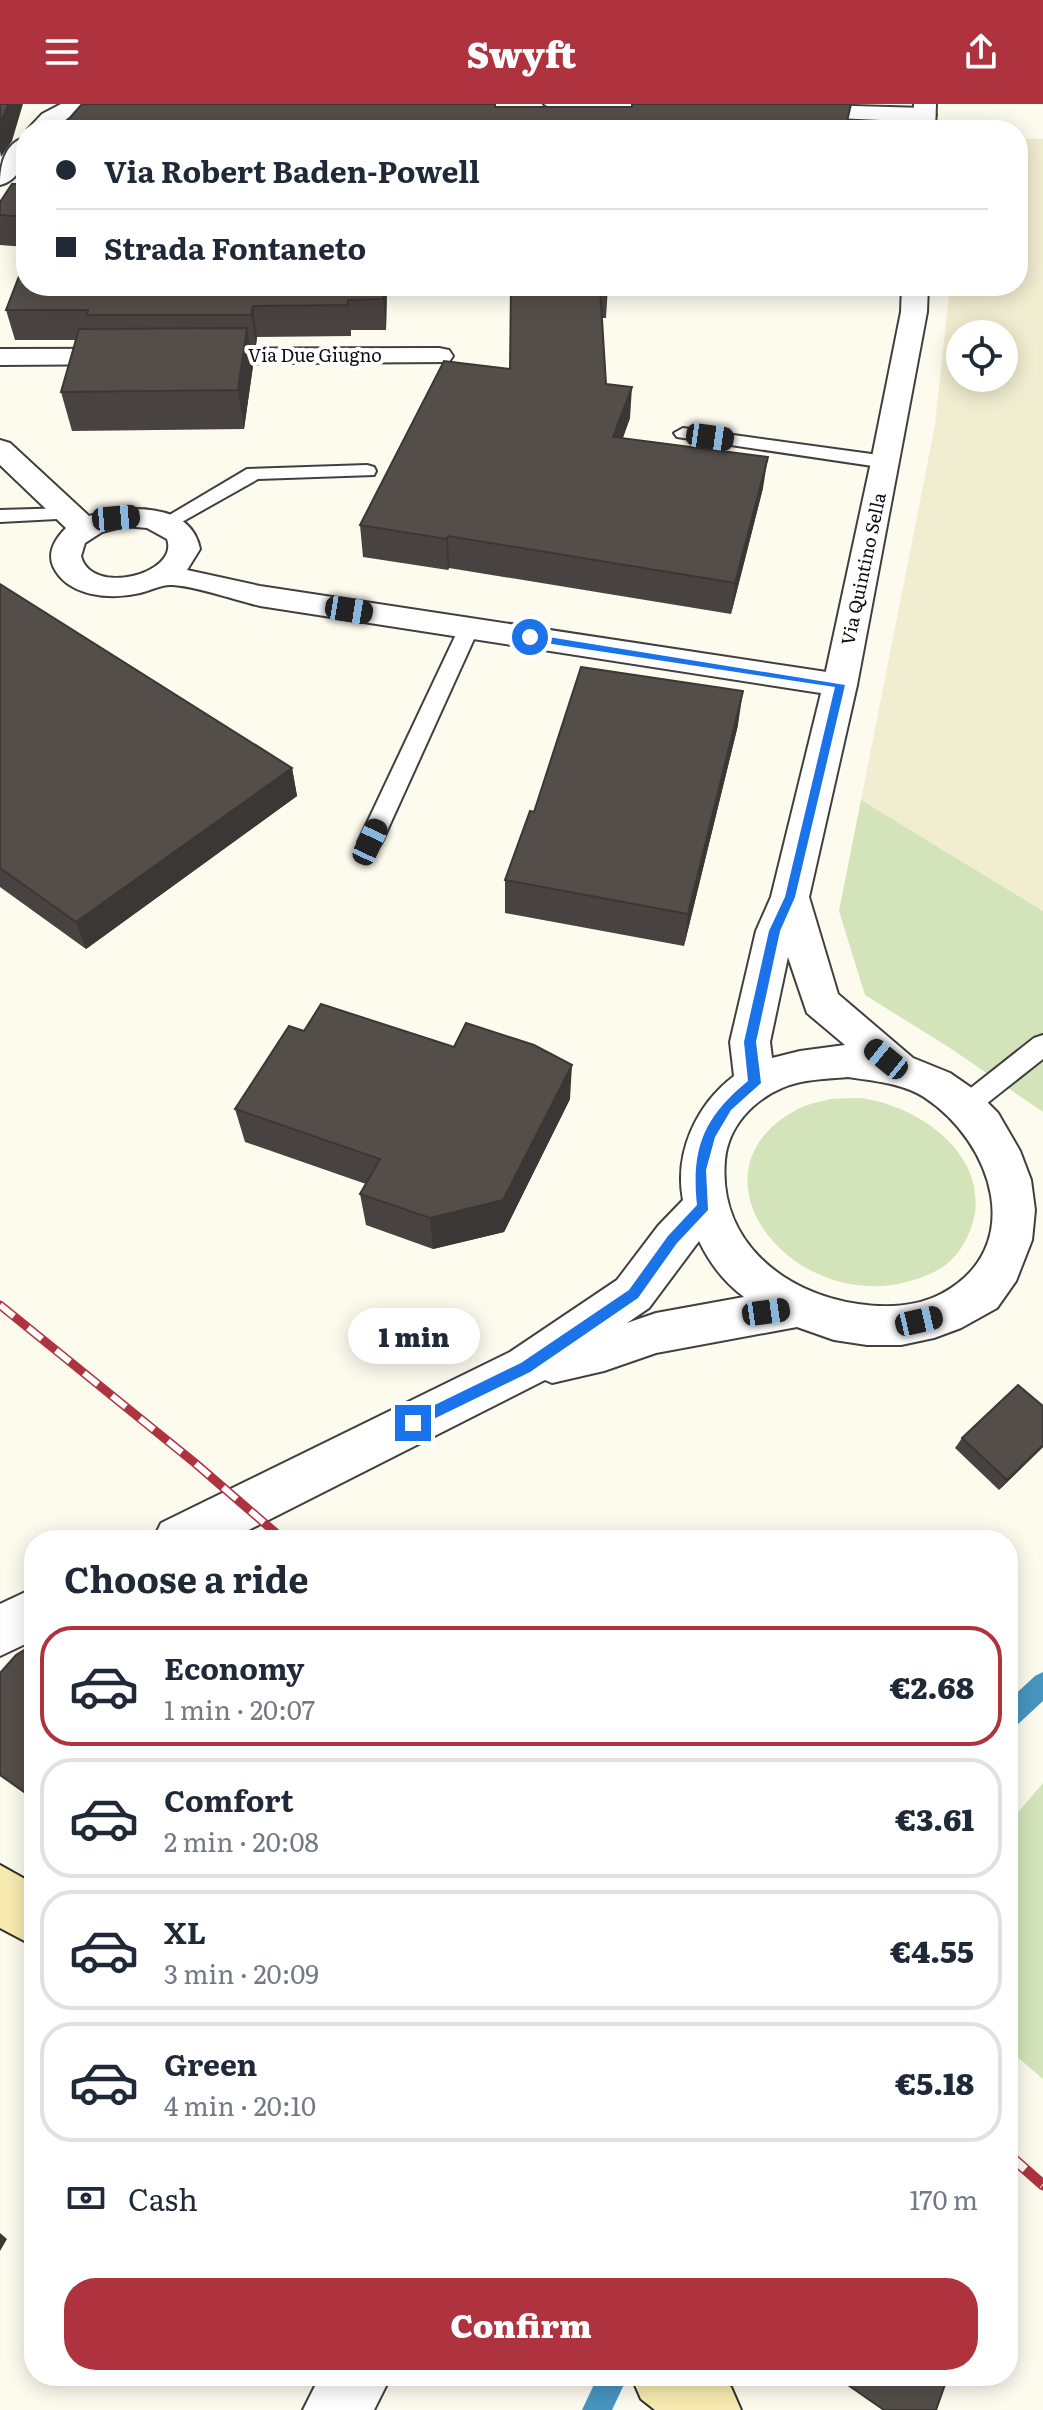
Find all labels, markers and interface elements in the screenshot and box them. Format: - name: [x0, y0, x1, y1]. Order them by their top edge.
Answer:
- text: Swyft: [467, 26, 576, 79]
- icon: menu: [40, 30, 84, 74]
- icon: share: [959, 30, 1003, 74]
- text: Via Robert Baden-Powell: [104, 148, 480, 192]
- text: Strada Fontaneto: [104, 225, 366, 269]
- map controls: [946, 320, 1018, 392]
- button: locate: [946, 320, 1018, 392]
- street label: Via Due Giugno: [248, 341, 382, 368]
- car: [685, 422, 735, 452]
- street label: Via Quintino Sella: [833, 489, 892, 648]
- car: [91, 504, 141, 532]
- car: [323, 594, 375, 626]
- route start: [512, 619, 548, 655]
- car: [349, 815, 391, 869]
- car: [860, 1035, 912, 1083]
- car: [741, 1297, 791, 1327]
- car: [893, 1304, 945, 1338]
- callout: 1 min: [347, 1307, 479, 1363]
- text: 1 min: [379, 1316, 449, 1355]
- route end: [395, 1405, 431, 1441]
- text: Choose a ride: [64, 1551, 309, 1604]
- text: Economy: [164, 1645, 304, 1689]
- icon: car: [68, 1650, 140, 1722]
- text: €2.68: [890, 1664, 974, 1708]
- text: 1 min · 20:07: [164, 1689, 315, 1728]
- text: Comfort: [164, 1777, 294, 1821]
- icon: car: [68, 1782, 140, 1854]
- text: €3.61: [895, 1796, 974, 1840]
- text: 2 min · 20:08: [164, 1821, 319, 1860]
- text: XL: [164, 1909, 206, 1953]
- icon: car: [68, 1914, 140, 1986]
- text: €4.55: [890, 1928, 974, 1972]
- text: 3 min · 20:09: [164, 1953, 319, 1992]
- text: Green: [164, 2041, 257, 2085]
- icon: car: [68, 2046, 140, 2118]
- text: €5.18: [895, 2060, 974, 2104]
- text: 4 min · 20:10: [164, 2085, 316, 2124]
- icon: cash: [64, 2176, 108, 2220]
- text: Cash: [128, 2176, 198, 2220]
- text: 170 m: [910, 2179, 978, 2218]
- button: Confirm: [64, 2278, 978, 2370]

